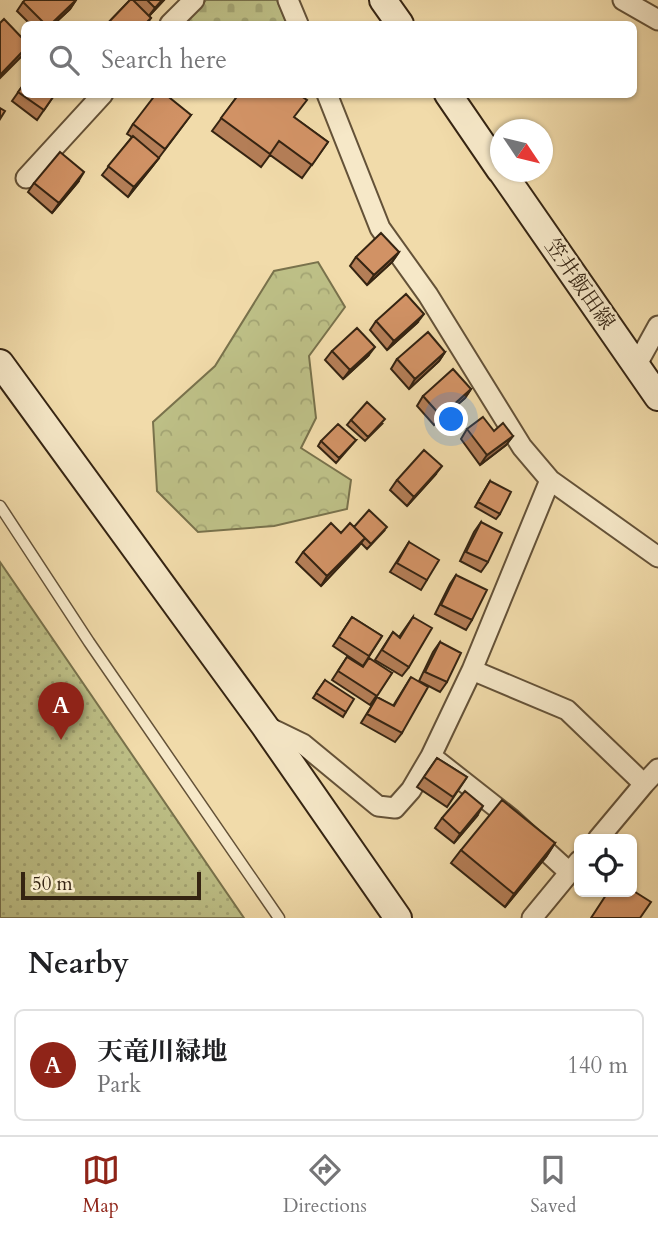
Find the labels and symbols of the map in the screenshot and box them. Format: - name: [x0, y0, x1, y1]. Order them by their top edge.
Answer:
- north arrow: [490, 119, 553, 182]
- street label: 笠井飯田線: [538, 233, 622, 336]
- your location: [434, 402, 468, 436]
- pin: A: [38, 682, 84, 740]
- scale bar: [21, 869, 201, 901]

